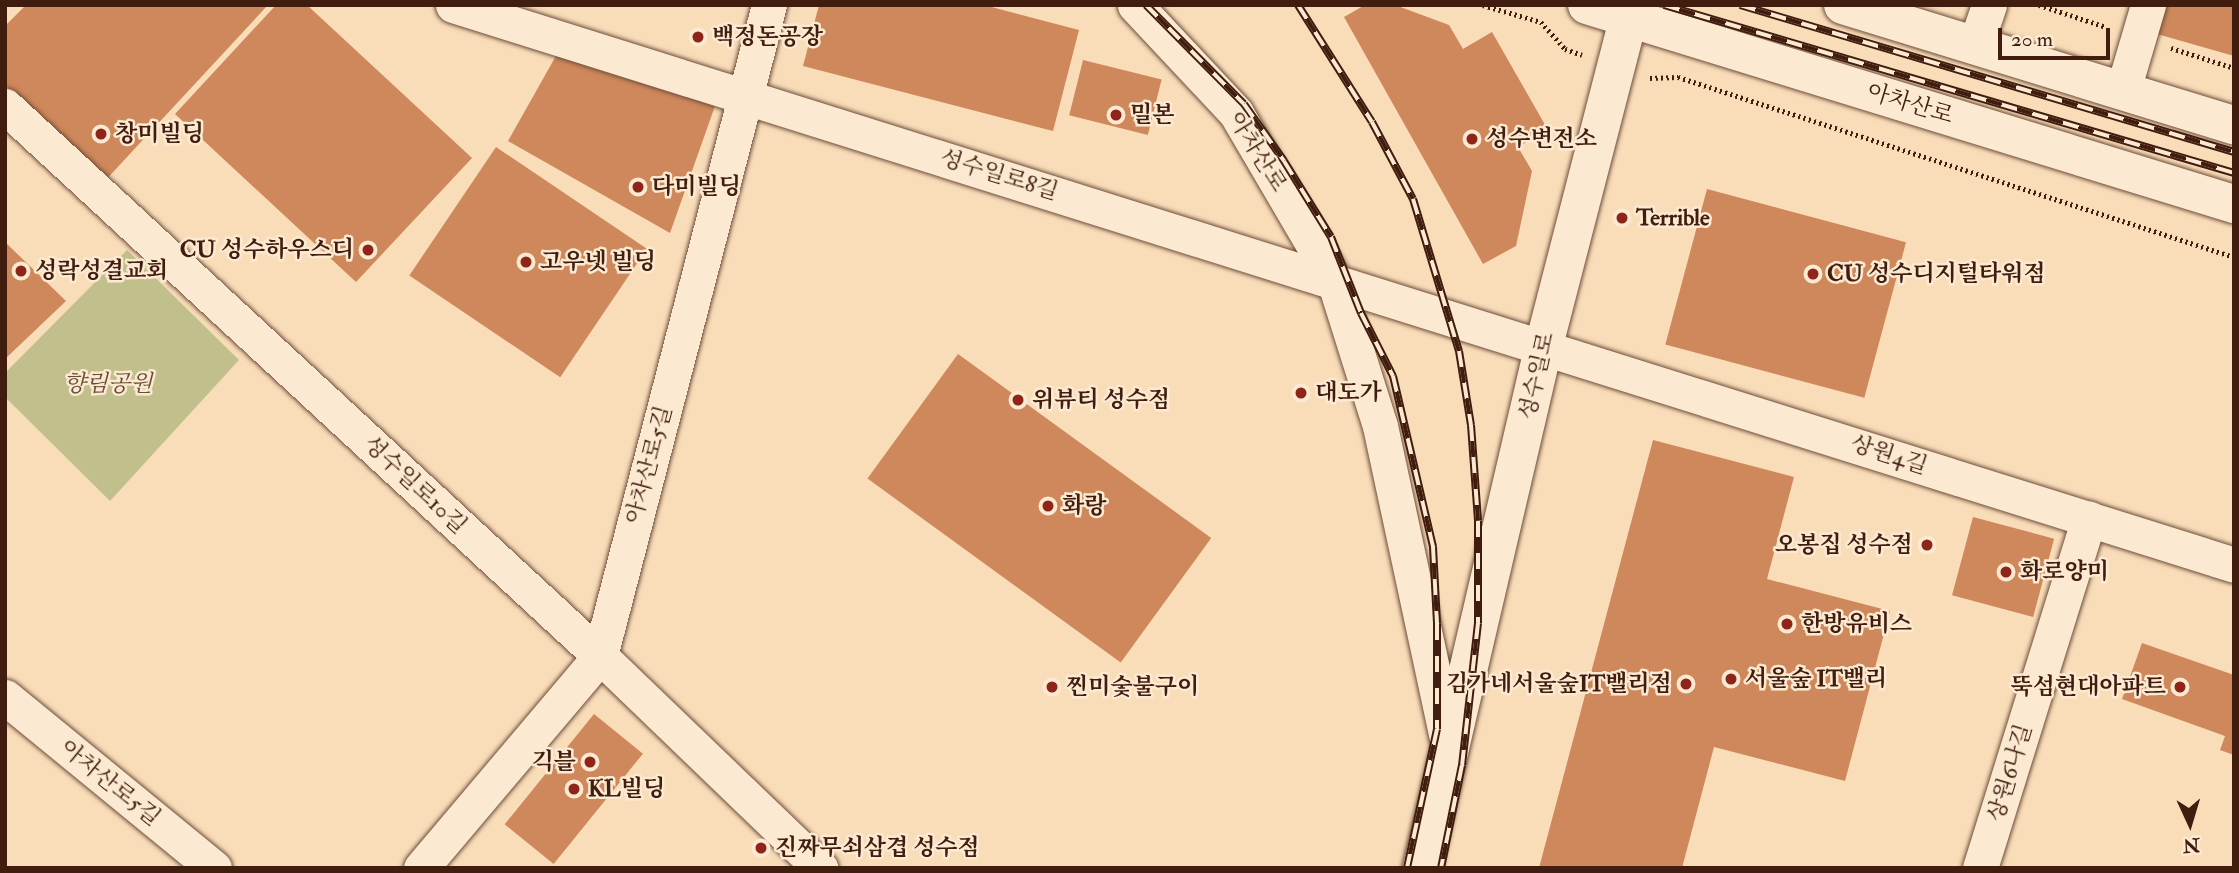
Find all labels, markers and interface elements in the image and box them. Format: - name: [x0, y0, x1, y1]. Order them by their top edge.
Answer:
- scale bar: [2001, 14, 2113, 58]
- place label: 백정돈공장: [712, 23, 823, 51]
- text: 20 m: [2011, 26, 2053, 53]
- marker: 백정돈공장: [690, 29, 706, 45]
- street label: 아차산로: [1863, 78, 1957, 130]
- place label: 밀본: [1130, 101, 1174, 129]
- marker: 밀본: [1108, 107, 1124, 123]
- street label: 아차산로: [1222, 107, 1292, 197]
- place label: 창미빌딩: [115, 120, 204, 148]
- place label: 성수변전소: [1486, 125, 1597, 153]
- marker: 창미빌딩: [93, 126, 109, 142]
- marker: 성수변전소: [1464, 131, 1480, 147]
- street label: 성수일로8길: [937, 144, 1061, 206]
- place label: 다미빌딩: [652, 173, 741, 201]
- marker: 다미빌딩: [630, 179, 646, 195]
- place label: Terrible: [1636, 204, 1710, 232]
- marker: Terrible: [1614, 210, 1630, 226]
- place label: CU 성수하우스디: [180, 236, 354, 264]
- marker: CU 성수하우스디: [360, 242, 376, 258]
- place label: 고우넷 빌딩: [540, 248, 656, 276]
- marker: 고우넷 빌딩: [518, 254, 534, 270]
- place label: 성락성결교회: [35, 257, 168, 285]
- place label: CU 성수디지털타워점: [1827, 260, 2046, 288]
- marker: 성락성결교회: [13, 263, 29, 279]
- marker: CU 성수디지털타워점: [1805, 266, 1821, 282]
- street label: 성수일로: [1514, 330, 1560, 422]
- park label: 향림공원: [64, 370, 152, 398]
- place label: 대도가: [1315, 379, 1382, 407]
- marker: 대도가: [1293, 385, 1309, 401]
- place label: 위뷰티 성수점: [1032, 386, 1170, 414]
- marker: 위뷰티 성수점: [1010, 392, 1026, 408]
- street label: 아차산로5길: [620, 403, 678, 527]
- street label: 성수일로10길: [358, 430, 472, 540]
- street label: 상원4길: [1847, 430, 1931, 480]
- place label: 화랑: [1062, 492, 1106, 520]
- marker: 화랑: [1040, 498, 1056, 514]
- place label: 오봉집 성수점: [1775, 531, 1913, 559]
- marker: 오봉집 성수점: [1919, 537, 1935, 553]
- place label: 화로양미: [2020, 558, 2109, 586]
- marker: 화로양미: [1998, 564, 2014, 580]
- place label: 한방유비스: [1801, 610, 1912, 638]
- marker: 한방유비스: [1779, 616, 1795, 632]
- place label: 서울숲 IT밸리: [1745, 665, 1887, 693]
- place label: 김가네서울숲IT밸리점: [1446, 670, 1672, 698]
- marker: 서울숲 IT밸리: [1723, 671, 1739, 687]
- place label: 찐미숯불구이: [1066, 673, 1199, 701]
- place label: 뚝섬현대아파트: [2010, 673, 2166, 701]
- marker: 김가네서울숲IT밸리점: [1678, 676, 1694, 692]
- marker: 찐미숯불구이: [1044, 679, 1060, 695]
- marker: 뚝섬현대아파트: [2172, 679, 2188, 695]
- street label: 상원6나길: [1982, 721, 2038, 825]
- street label: 아차산로5길: [54, 734, 166, 832]
- place label: 긱블: [532, 748, 576, 776]
- marker: 긱블: [582, 754, 598, 770]
- place label: KL빌딩: [588, 775, 665, 803]
- marker: KL빌딩: [566, 781, 582, 797]
- north arrow: [2155, 789, 2225, 859]
- text: N: [2182, 832, 2201, 858]
- place label: 진짜무쇠삼겹 성수점: [775, 834, 980, 862]
- marker: 진짜무쇠삼겹 성수점: [753, 840, 769, 856]

